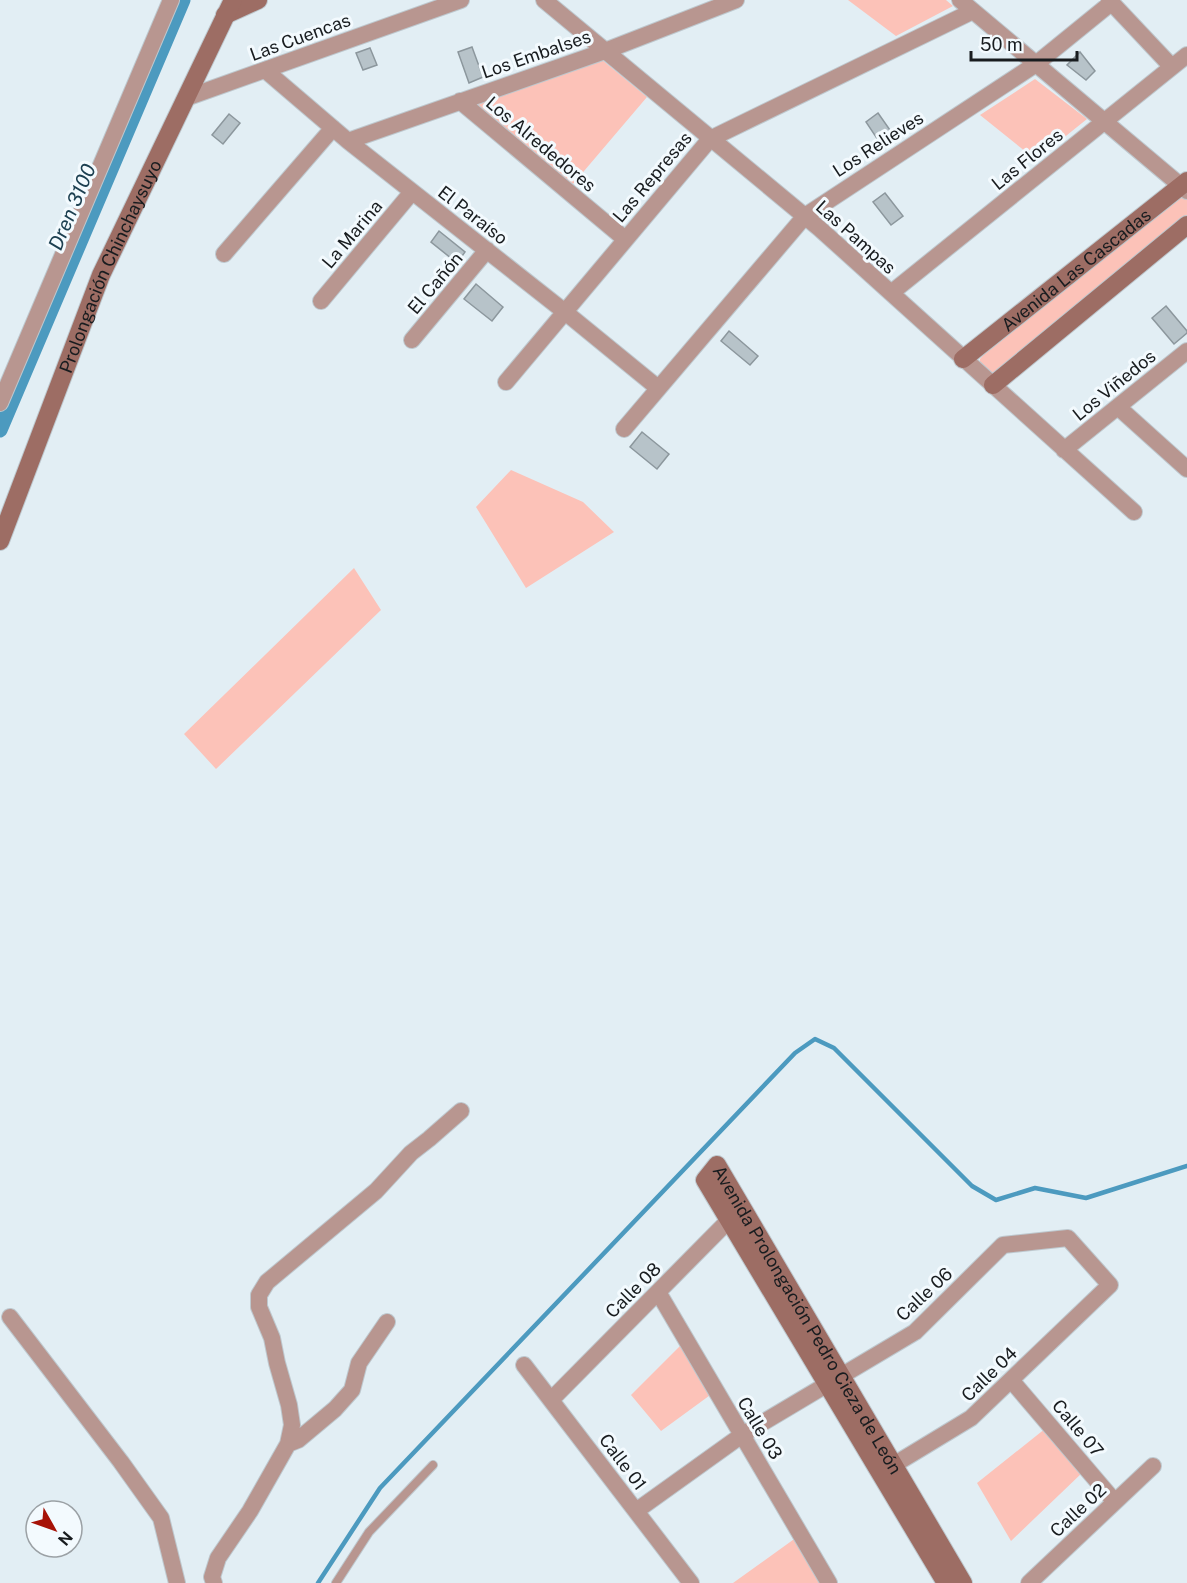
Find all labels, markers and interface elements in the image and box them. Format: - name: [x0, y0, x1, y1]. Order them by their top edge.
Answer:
- street label: Las Cuencas: [247, 9, 353, 65]
- scale bar: [971, 24, 1078, 62]
- street label: Los Embalses: [479, 25, 593, 83]
- text: 50 m: [980, 34, 1023, 55]
- street label: Los Alrededores: [482, 92, 600, 196]
- street label: Los Relieves: [829, 107, 927, 181]
- street label: Las Flores: [987, 124, 1067, 194]
- street label: Las Represas: [608, 128, 696, 226]
- street label: Prolongación Chinchaysuyo: [54, 156, 165, 376]
- water label: Dren 3100: [43, 160, 101, 254]
- street label: El Paraíso: [434, 181, 512, 249]
- street label: La Marina: [318, 196, 386, 272]
- street label: Las Pampas: [812, 196, 900, 278]
- street label: Avenida Las Cascadas: [997, 204, 1155, 335]
- street label: El Cañón: [403, 248, 467, 318]
- street label: Los Viñedos: [1068, 345, 1160, 425]
- street label: Avenida Prolongación Pedro Cieza de León: [709, 1161, 907, 1478]
- street label: Calle 08: [601, 1258, 665, 1322]
- street label: Calle 06: [892, 1263, 956, 1325]
- street label: Calle 04: [957, 1342, 1021, 1406]
- street label: Calle 03: [733, 1393, 787, 1463]
- street label: Calle 07: [1048, 1395, 1108, 1461]
- street label: Calle 01: [595, 1430, 651, 1494]
- street label: Calle 02: [1046, 1479, 1110, 1541]
- north arrow: [24, 1499, 84, 1559]
- text: N: [54, 1527, 76, 1549]

